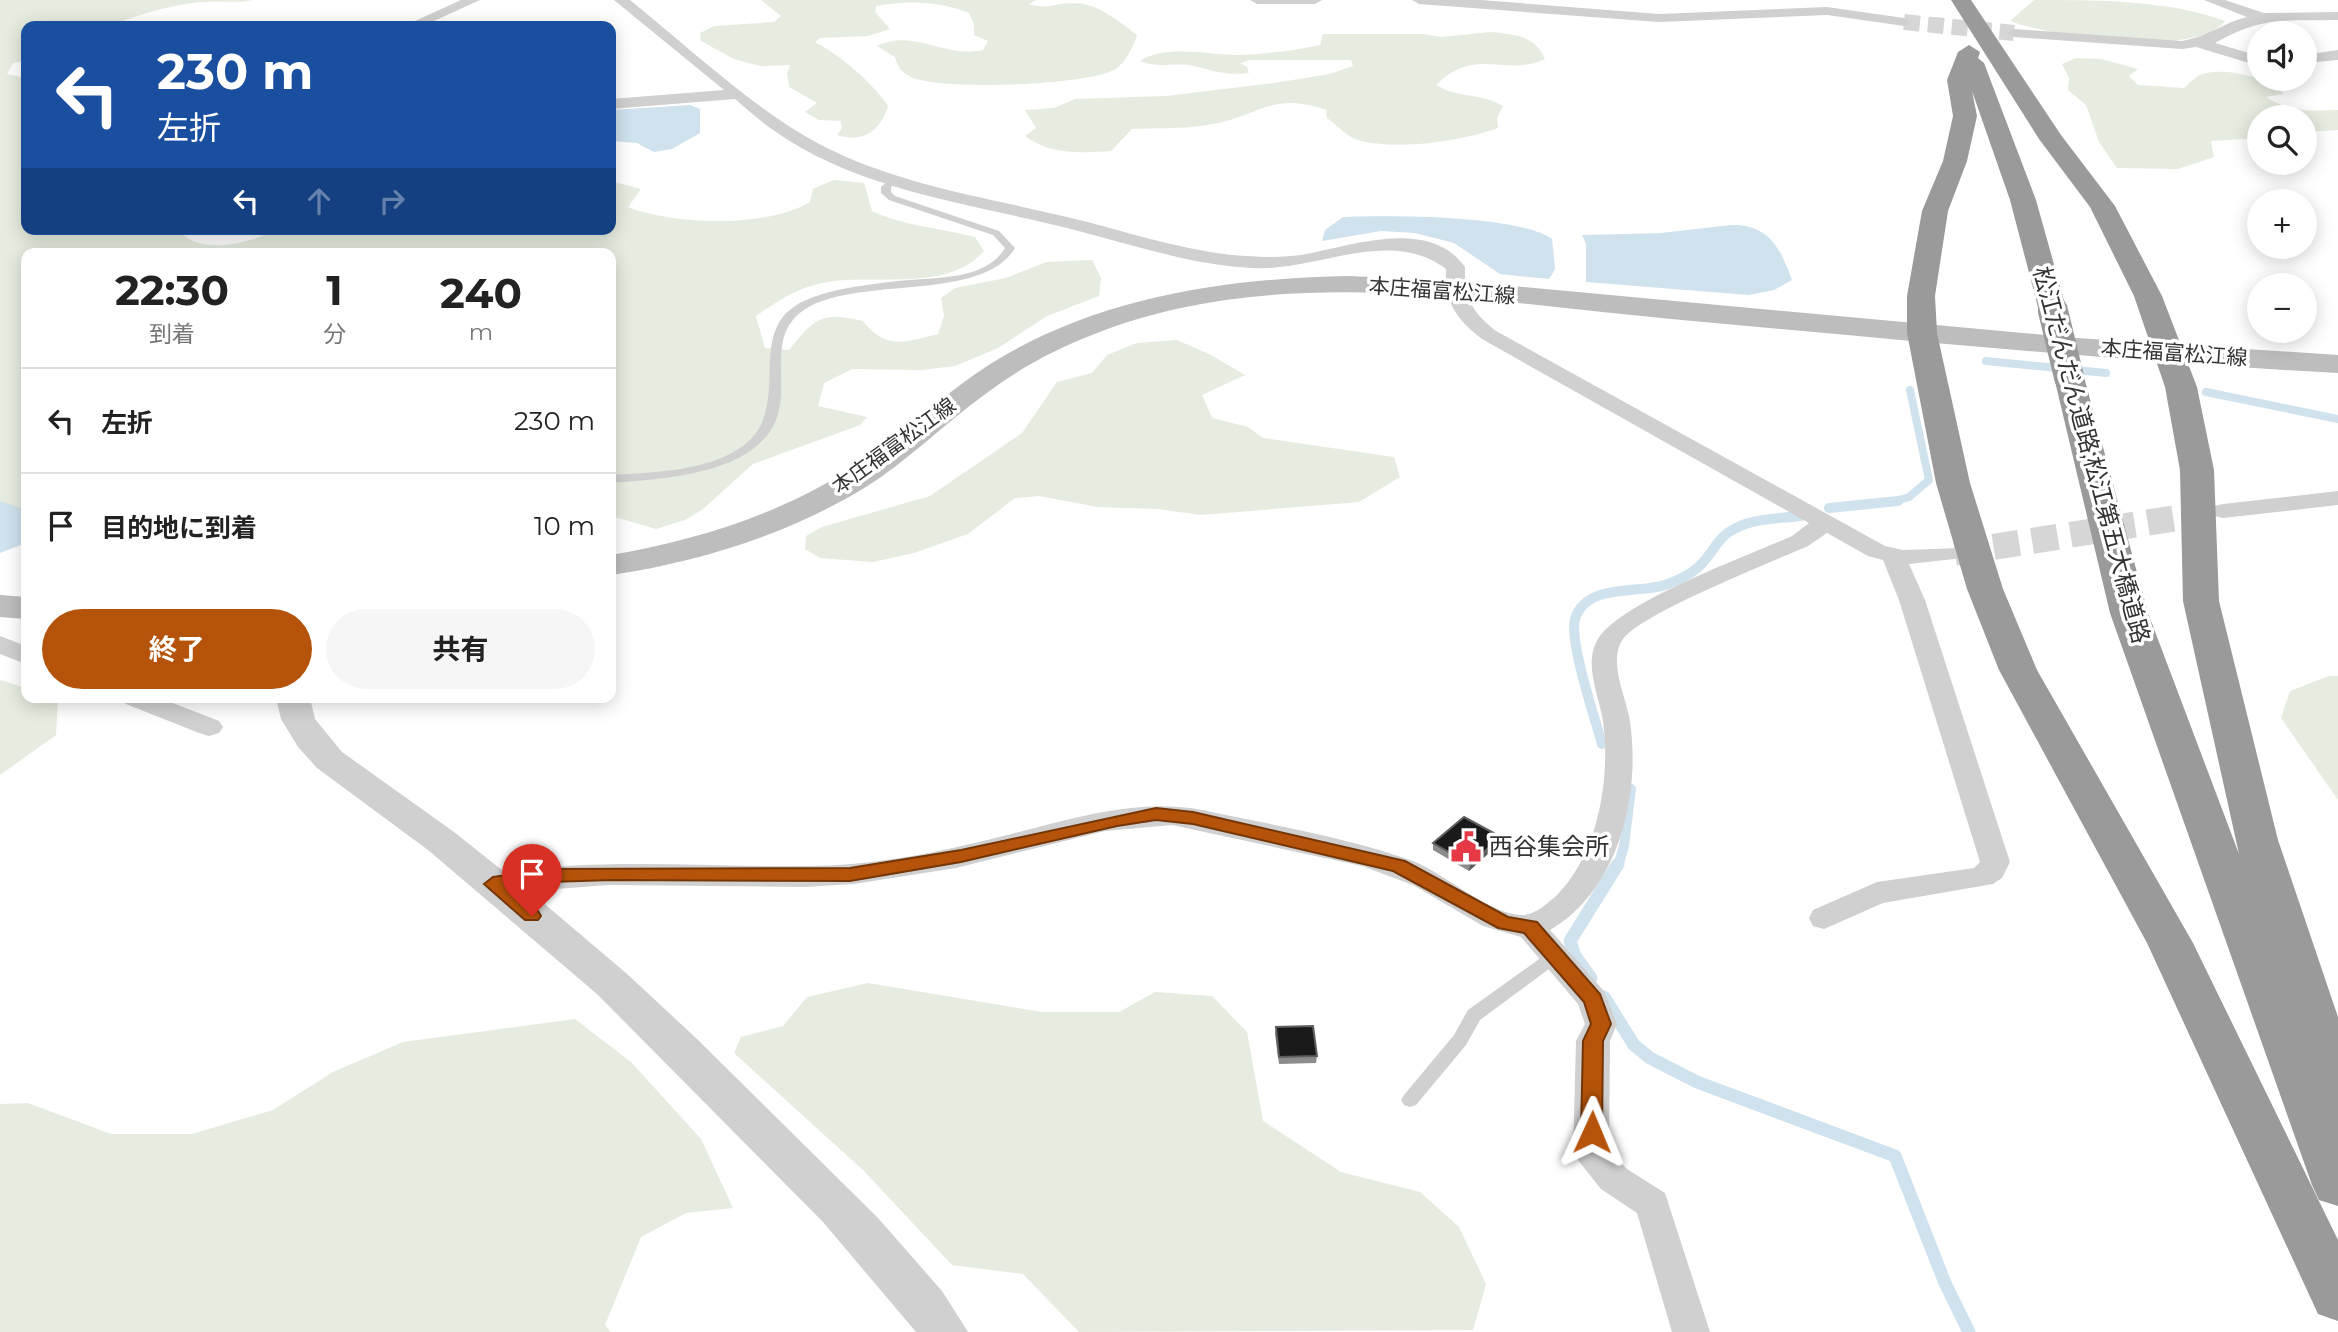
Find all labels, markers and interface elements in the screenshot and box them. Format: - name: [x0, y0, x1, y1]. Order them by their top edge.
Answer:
- map controls: [2247, 21, 2317, 343]
- button: sound: [2247, 21, 2317, 91]
- text: 230 m: [157, 42, 313, 101]
- icon: left: [42, 49, 133, 140]
- button: search: [2247, 105, 2317, 175]
- text: 左折: [157, 108, 221, 147]
- icon: left: [227, 182, 265, 220]
- icon: ahead: [300, 182, 338, 220]
- icon: right: [373, 182, 411, 220]
- button: +: [2247, 189, 2317, 259]
- street label: 松江だんだん道路;松江第五大橋道路: [2027, 263, 2156, 647]
- text: 22:30: [115, 264, 229, 316]
- text: 1: [326, 264, 343, 316]
- text: 240: [440, 267, 522, 319]
- street label: 本庄福富松江線: [1368, 273, 1516, 308]
- button: −: [2247, 273, 2317, 343]
- text: m: [469, 318, 493, 346]
- text: 到着: [149, 320, 195, 348]
- text: 分: [323, 320, 346, 348]
- street label: 本庄福富松江線: [2100, 335, 2248, 370]
- street label: 本庄福富松江線: [827, 392, 961, 499]
- icon: left: [42, 402, 80, 440]
- text: 230 m: [514, 405, 595, 437]
- text: 左折: [101, 407, 153, 439]
- icon: arrive: [42, 507, 80, 545]
- text: 10 m: [534, 510, 595, 542]
- text: 目的地に到着: [101, 512, 257, 544]
- button: 終了: [42, 609, 312, 689]
- button: 共有: [326, 609, 595, 689]
- public building icon: 西谷集会所: [1449, 830, 1483, 864]
- place label: 西谷集会所: [1489, 832, 1609, 861]
- pin: [502, 844, 562, 916]
- icon: arrive: [513, 855, 551, 893]
- position arrow: [1555, 1095, 1629, 1169]

